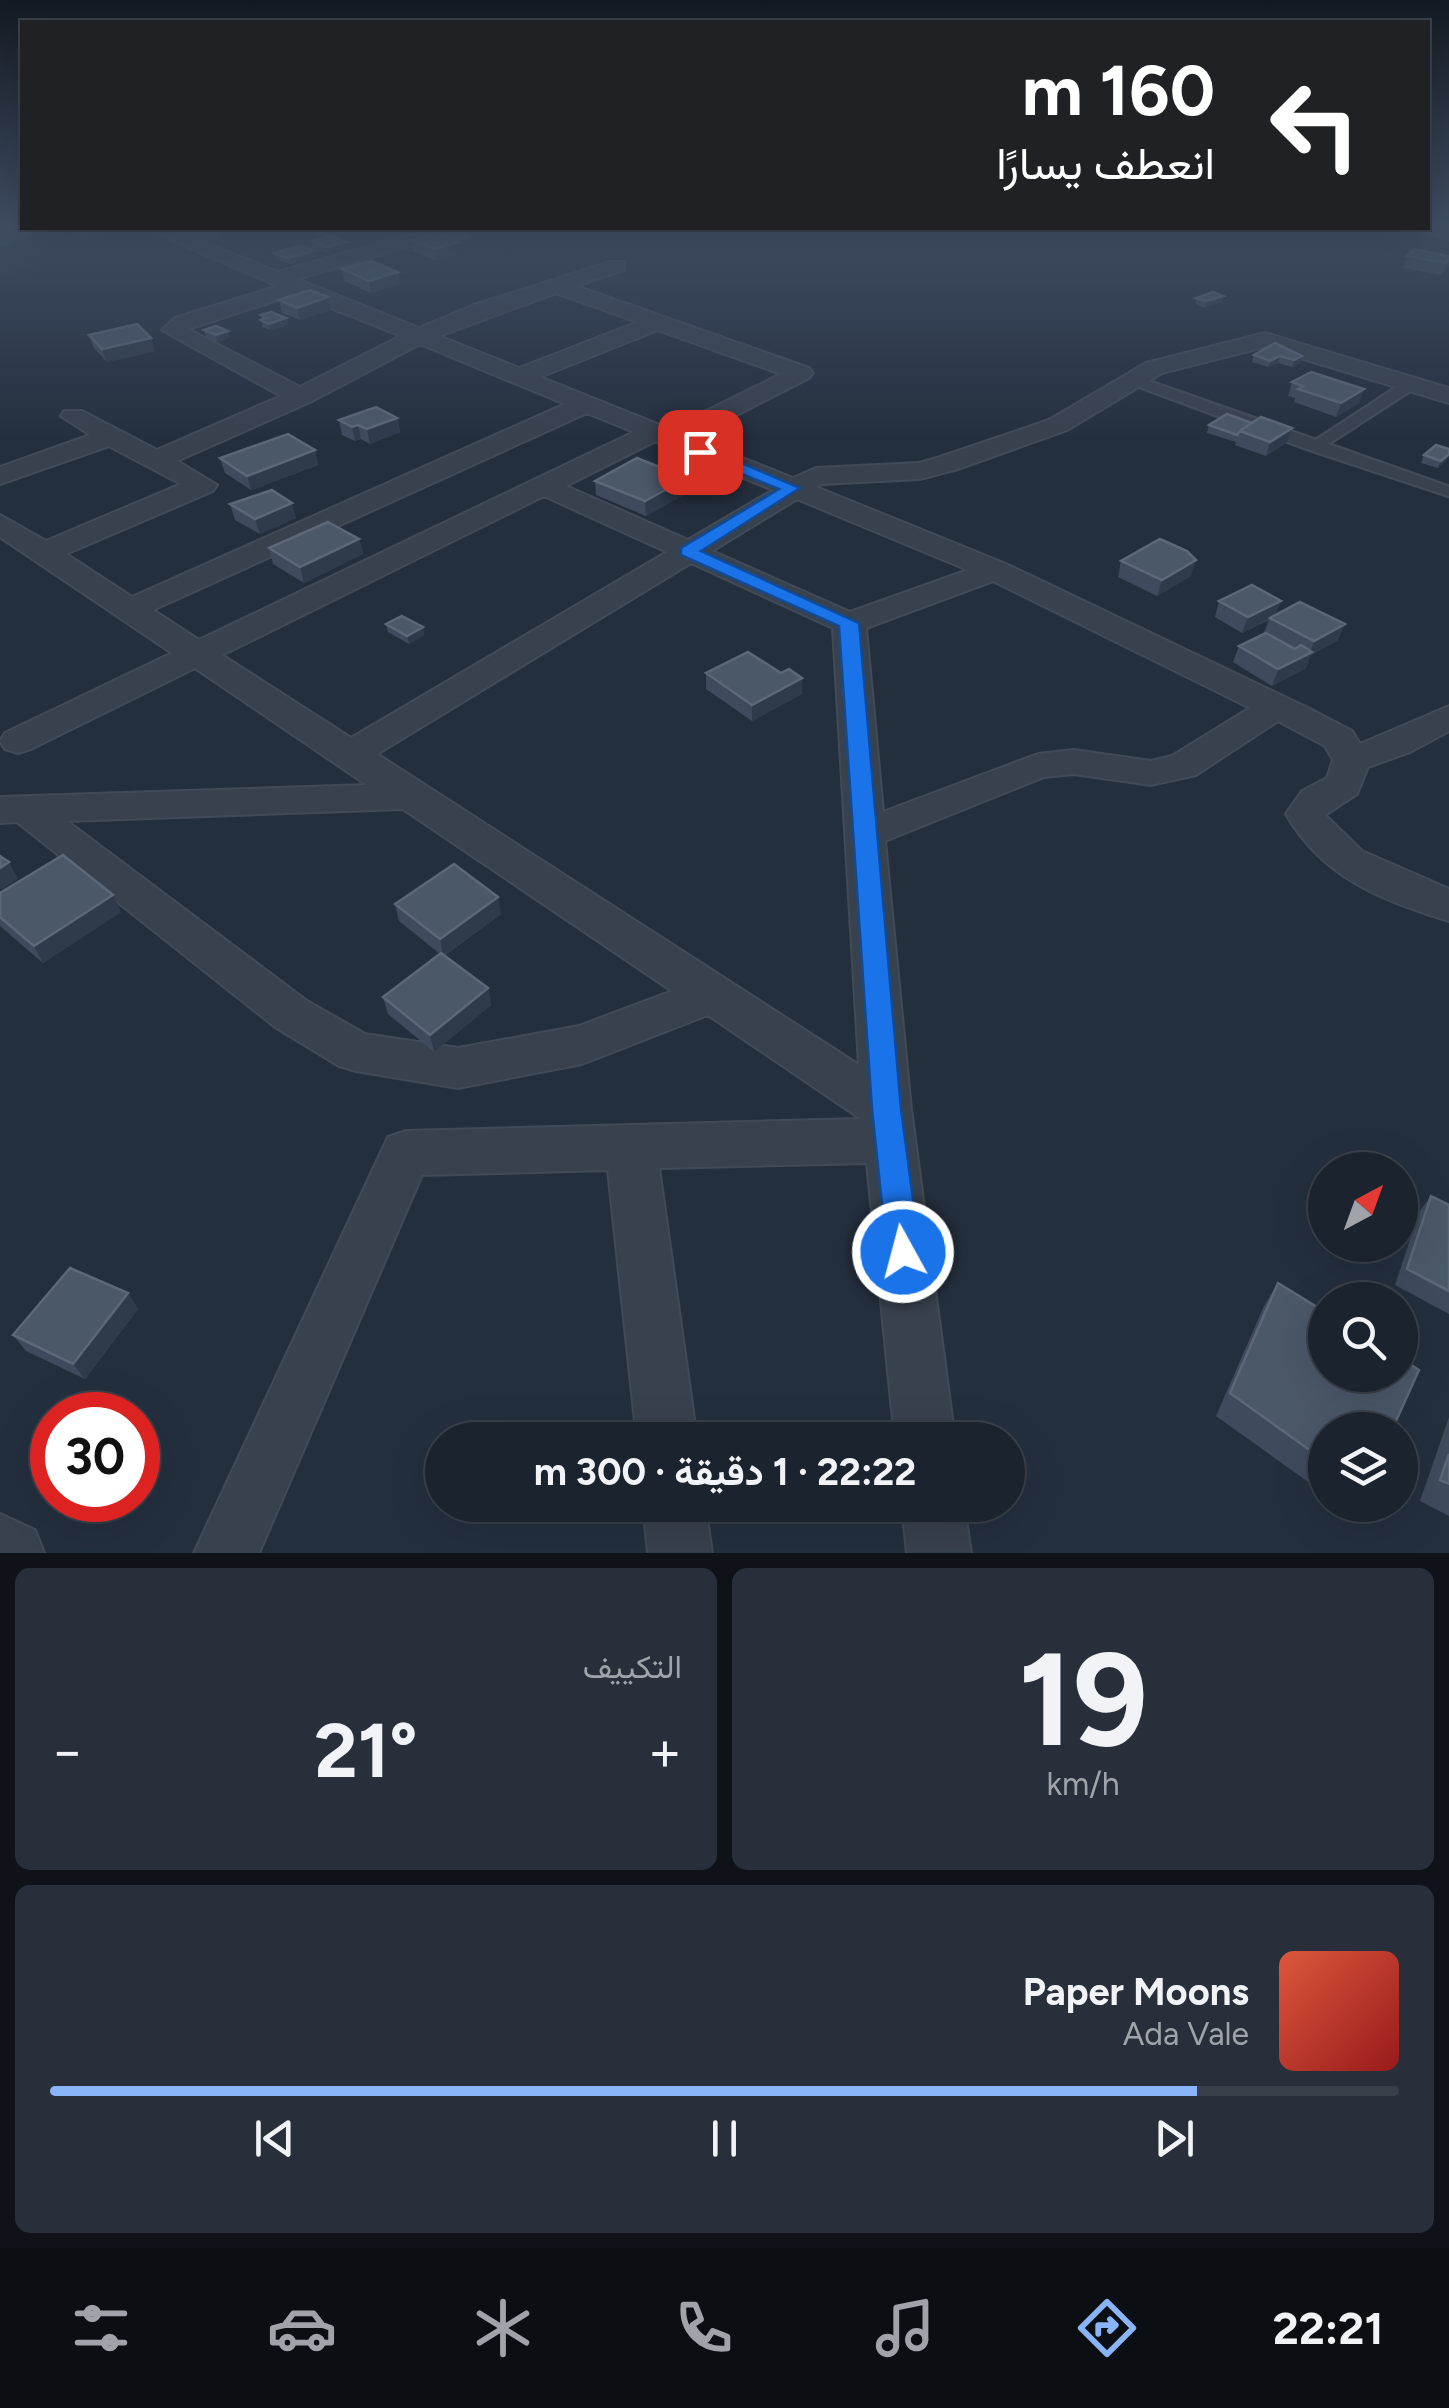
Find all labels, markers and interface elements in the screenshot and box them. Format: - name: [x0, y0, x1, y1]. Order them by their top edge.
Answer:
- text: 160 m: [1022, 48, 1215, 133]
- icon: left: [1250, 60, 1380, 190]
- text: انعطف يسارًا: [996, 136, 1215, 190]
- pin: [658, 410, 743, 495]
- icon: arrive: [673, 425, 728, 480]
- north arrow: [1308, 1152, 1418, 1262]
- map controls: [1308, 1152, 1418, 1522]
- position arrow: [851, 1200, 955, 1304]
- button: search: [1308, 1282, 1418, 1392]
- speed limit sign: 30: [30, 1392, 160, 1522]
- button: layers: [1308, 1412, 1418, 1522]
- text: 22:22 · 1 دقيقة · 300 m: [534, 1449, 916, 1495]
- text: 19: [1018, 1622, 1148, 1778]
- text: التكييف: [583, 1648, 682, 1686]
- text: 21°: [314, 1706, 418, 1796]
- text: −: [50, 1718, 84, 1784]
- text: +: [648, 1718, 682, 1784]
- text: km/h: [1046, 1765, 1120, 1803]
- text: Paper Moons: [1023, 1969, 1249, 2015]
- text: Ada Vale: [1123, 2015, 1249, 2053]
- icon: previous: [247, 2111, 302, 2166]
- icon: pause: [697, 2111, 752, 2166]
- icon: next: [1147, 2111, 1202, 2166]
- icon: filters: [66, 2293, 136, 2363]
- icon: car: [267, 2293, 337, 2363]
- icon: climate: [468, 2293, 538, 2363]
- icon: phone: [669, 2293, 739, 2363]
- icon: music: [870, 2293, 940, 2363]
- icon: directions: [1072, 2293, 1142, 2363]
- text: 22:21: [1273, 2301, 1383, 2355]

